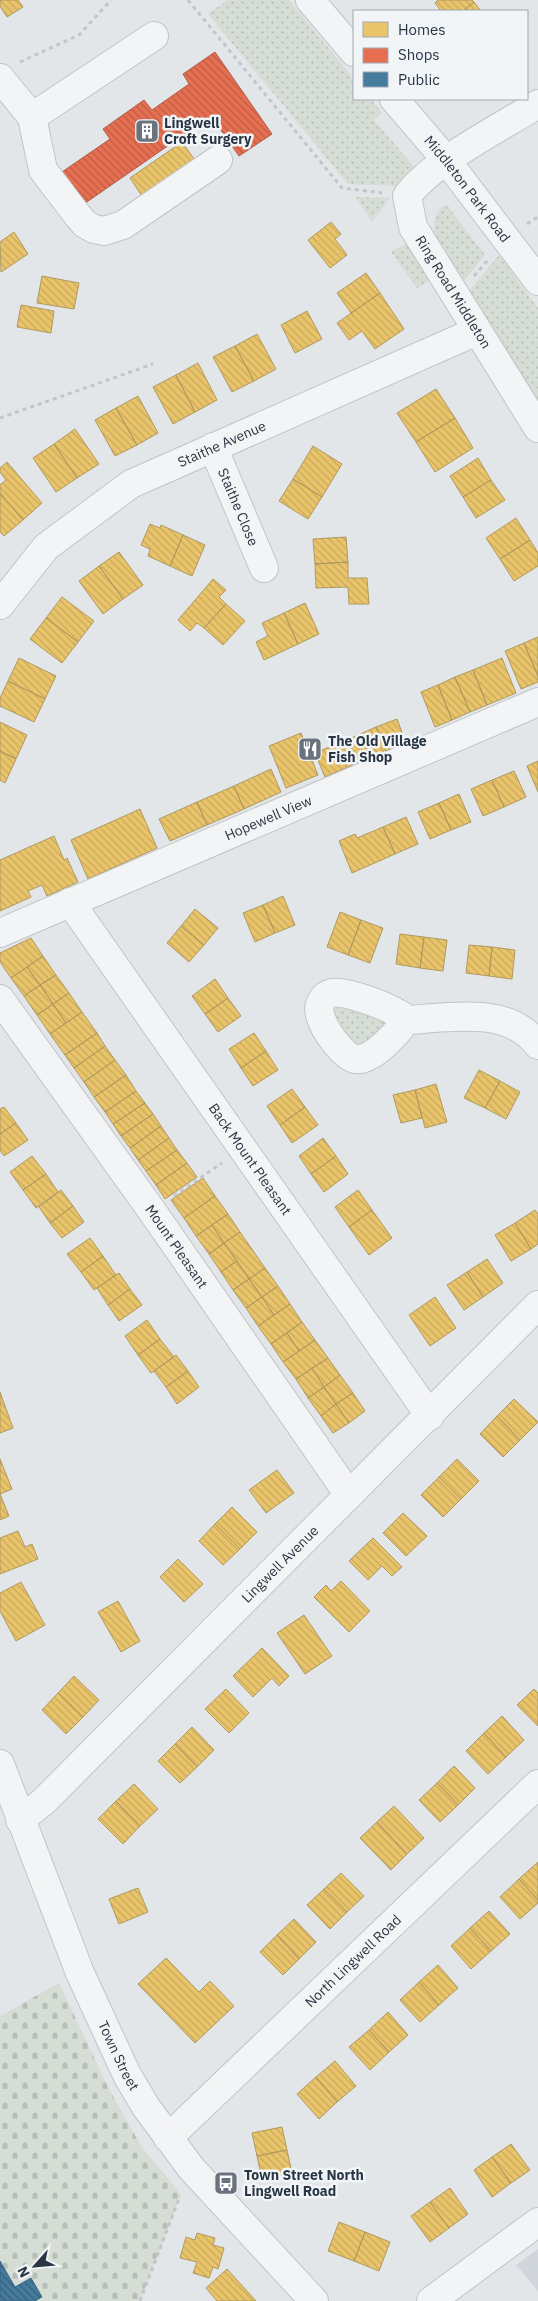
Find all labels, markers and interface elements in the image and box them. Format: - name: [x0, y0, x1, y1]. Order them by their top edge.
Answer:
- legend: [353, 10, 528, 100]
- text: Homes: [398, 20, 446, 39]
- text: Shops: [398, 45, 440, 64]
- text: Public: [398, 70, 440, 89]
- place label: Lingwell Croft Surgery: [164, 114, 252, 148]
- building icon: Lingwell Croft Surgery: [134, 118, 160, 144]
- street label: Middleton Park Road: [420, 132, 514, 246]
- street label: Ring Road Middleton: [411, 232, 495, 352]
- street label: Staithe Avenue: [175, 416, 269, 471]
- street label: Staithe Close: [214, 465, 263, 549]
- place label: The Old Village Fish Shop: [328, 732, 427, 766]
- restaurant icon: The Old Village Fish Shop: [297, 736, 323, 762]
- street label: Hopewell View: [222, 791, 315, 844]
- street label: Back Mount Pleasant: [205, 1100, 296, 1219]
- street label: Mount Pleasant: [141, 1201, 212, 1292]
- street label: Lingwell Avenue: [238, 1521, 323, 1607]
- street label: North Lingwell Road: [301, 1911, 405, 2011]
- street label: Town Street: [94, 2018, 143, 2094]
- place label: Town Street North Lingwell Road: [244, 2166, 364, 2200]
- bus stop icon: Town Street North Lingwell Road: [213, 2170, 239, 2196]
- north arrow: [10, 2241, 60, 2291]
- text: N: [13, 2263, 34, 2281]

